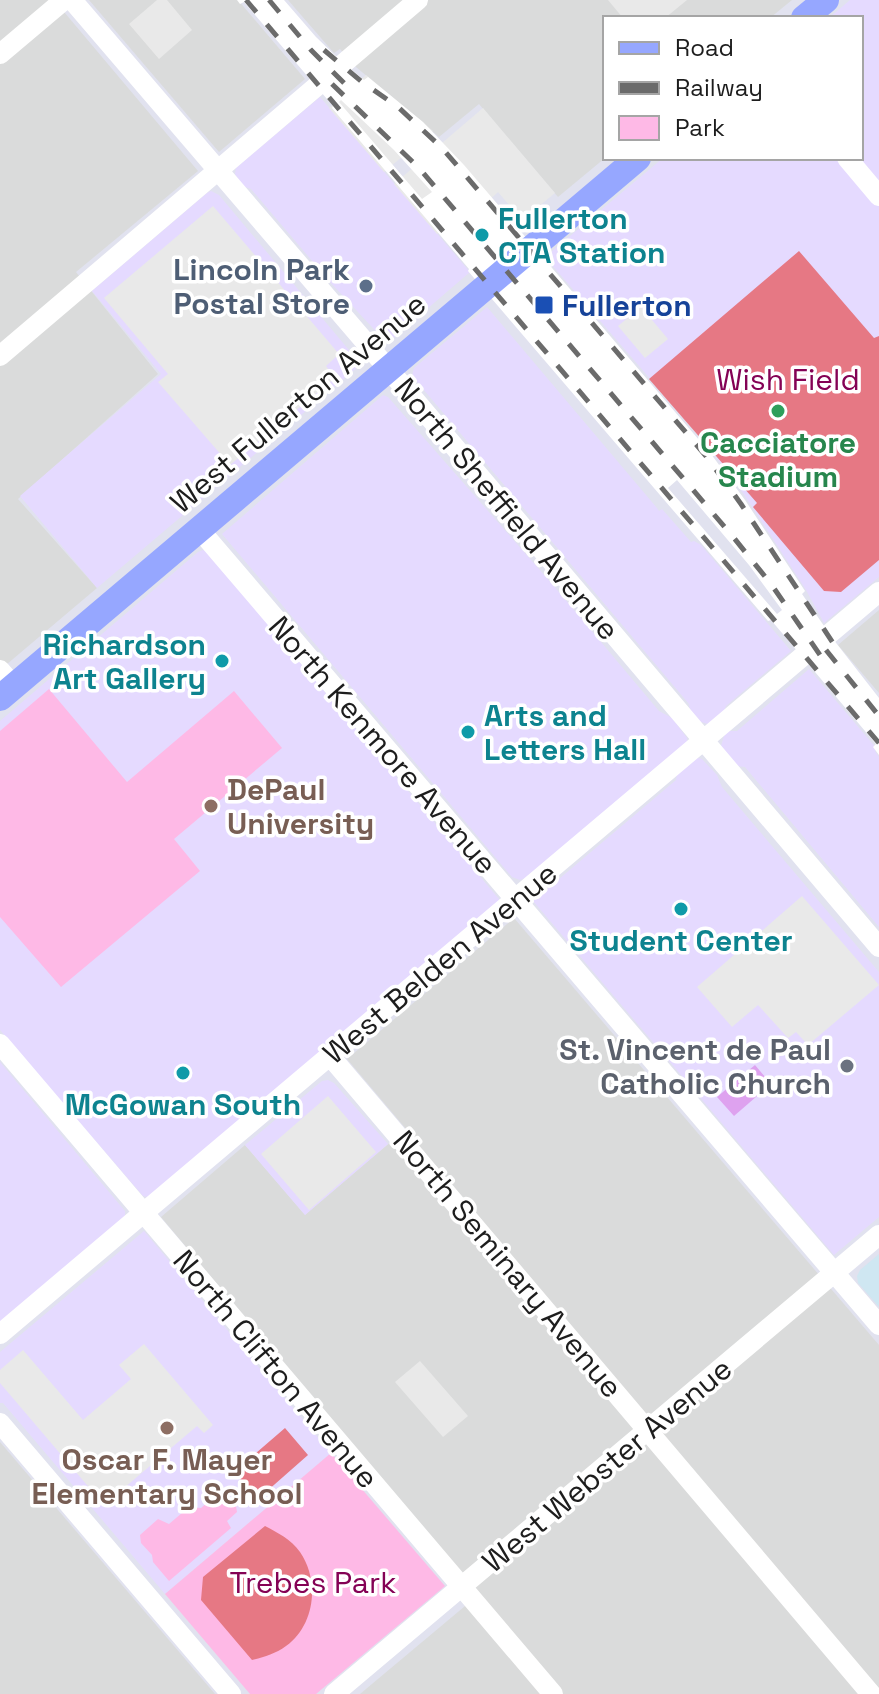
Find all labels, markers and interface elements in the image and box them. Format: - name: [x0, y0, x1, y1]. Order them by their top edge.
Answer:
- legend: [603, 16, 863, 160]
- text: Road: [675, 32, 734, 63]
- text: Railway: [675, 72, 763, 103]
- text: Park: [675, 112, 725, 143]
- place label: Fullerton CTA Station: [498, 199, 666, 272]
- marker: Fullerton CTA Station: [473, 226, 491, 244]
- place label: Lincoln Park Postal Store: [173, 250, 350, 323]
- marker: Lincoln Park Postal Store: [357, 277, 375, 295]
- street label: West Fullerton Avenue: [162, 284, 434, 522]
- place label: Fullerton: [562, 286, 692, 325]
- marker: Fullerton: [533, 294, 555, 316]
- park label: Wish Field: [716, 360, 860, 399]
- street label: North Sheffield Avenue: [386, 370, 628, 648]
- marker: Cacciatore Stadium: [769, 402, 787, 420]
- place label: Cacciatore Stadium: [700, 423, 856, 496]
- street label: North Kenmore Avenue: [260, 608, 506, 882]
- place label: Richardson Art Gallery: [43, 625, 206, 698]
- marker: Richardson Art Gallery: [213, 652, 231, 670]
- place label: Arts and Letters Hall: [484, 696, 646, 769]
- marker: Arts and Letters Hall: [459, 723, 477, 741]
- place label: DePaul University: [227, 770, 374, 843]
- marker: DePaul University: [202, 797, 220, 815]
- street label: West Belden Avenue: [315, 853, 565, 1073]
- marker: Student Center: [672, 900, 690, 918]
- place label: Student Center: [569, 921, 793, 960]
- place label: St. Vincent de Paul Catholic Church: [559, 1030, 831, 1103]
- marker: St. Vincent de Paul Catholic Church: [838, 1057, 856, 1075]
- marker: McGowan South: [174, 1064, 192, 1082]
- place label: McGowan South: [65, 1085, 301, 1124]
- street label: North Seminary Avenue: [385, 1122, 631, 1406]
- street label: North Clifton Avenue: [165, 1242, 387, 1496]
- street label: West Webster Avenue: [474, 1349, 740, 1581]
- marker: Oscar F. Mayer Elementary School: [158, 1419, 176, 1437]
- place label: Oscar F. Mayer Elementary School: [32, 1440, 302, 1513]
- park label: Trebes Park: [230, 1563, 396, 1602]

